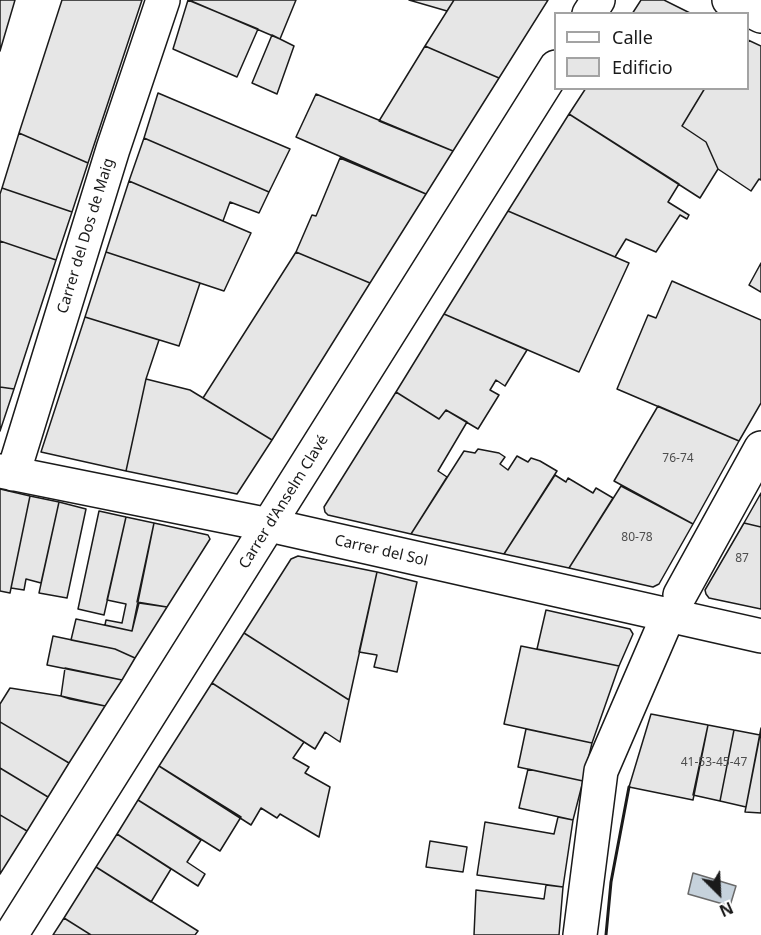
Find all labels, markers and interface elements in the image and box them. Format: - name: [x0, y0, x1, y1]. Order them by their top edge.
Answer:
- legend: [554, 12, 749, 90]
- text: Calle: [612, 25, 653, 49]
- text: Edificio: [612, 55, 673, 79]
- street label: Carrer del Dos de Maig: [54, 156, 118, 316]
- street label: Carrer d'Anselm Clavé: [236, 432, 332, 572]
- house number: 76-74: [662, 452, 694, 466]
- house number: 80-78: [621, 531, 653, 545]
- street label: Carrer del Sol: [333, 532, 429, 570]
- house number: 87: [735, 552, 749, 566]
- house number: 41-53-45-47: [681, 756, 747, 770]
- north arrow: [689, 863, 749, 923]
- text: N: [716, 897, 737, 922]

